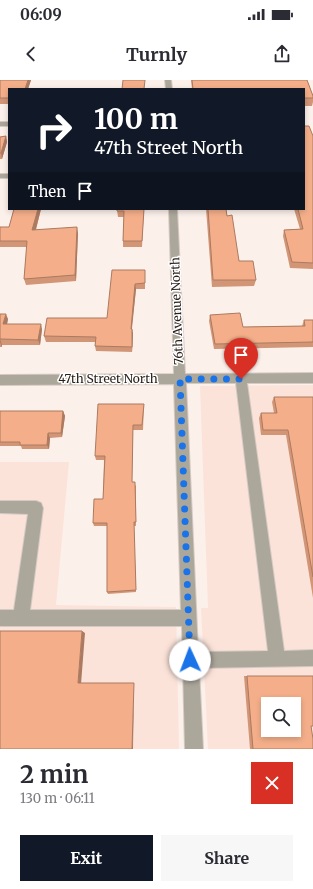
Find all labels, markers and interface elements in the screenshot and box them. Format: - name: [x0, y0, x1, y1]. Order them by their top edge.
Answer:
- text: 06:09: [20, 5, 62, 24]
- icon: back: [20, 43, 42, 65]
- text: Turnly: [126, 43, 187, 66]
- icon: share: [271, 43, 293, 65]
- text: 100 m: [94, 101, 178, 137]
- icon: right: [28, 104, 80, 156]
- text: 47th Street North: [94, 136, 243, 159]
- icon: arrive: [74, 180, 96, 202]
- text: Then: [28, 182, 66, 201]
- street label: 76th Avenue North: [167, 257, 186, 365]
- pin: [224, 338, 258, 379]
- icon: arrive: [230, 344, 252, 366]
- street label: 47th Street North: [58, 371, 158, 386]
- position arrow: [169, 639, 211, 681]
- map controls: [261, 697, 301, 737]
- button: search: [261, 697, 301, 737]
- text: 2 min: [20, 759, 88, 790]
- button: close: [251, 762, 293, 804]
- text: 130 m · 06:11: [20, 790, 95, 807]
- button: Exit: [20, 835, 153, 881]
- button: Share: [161, 835, 293, 881]

